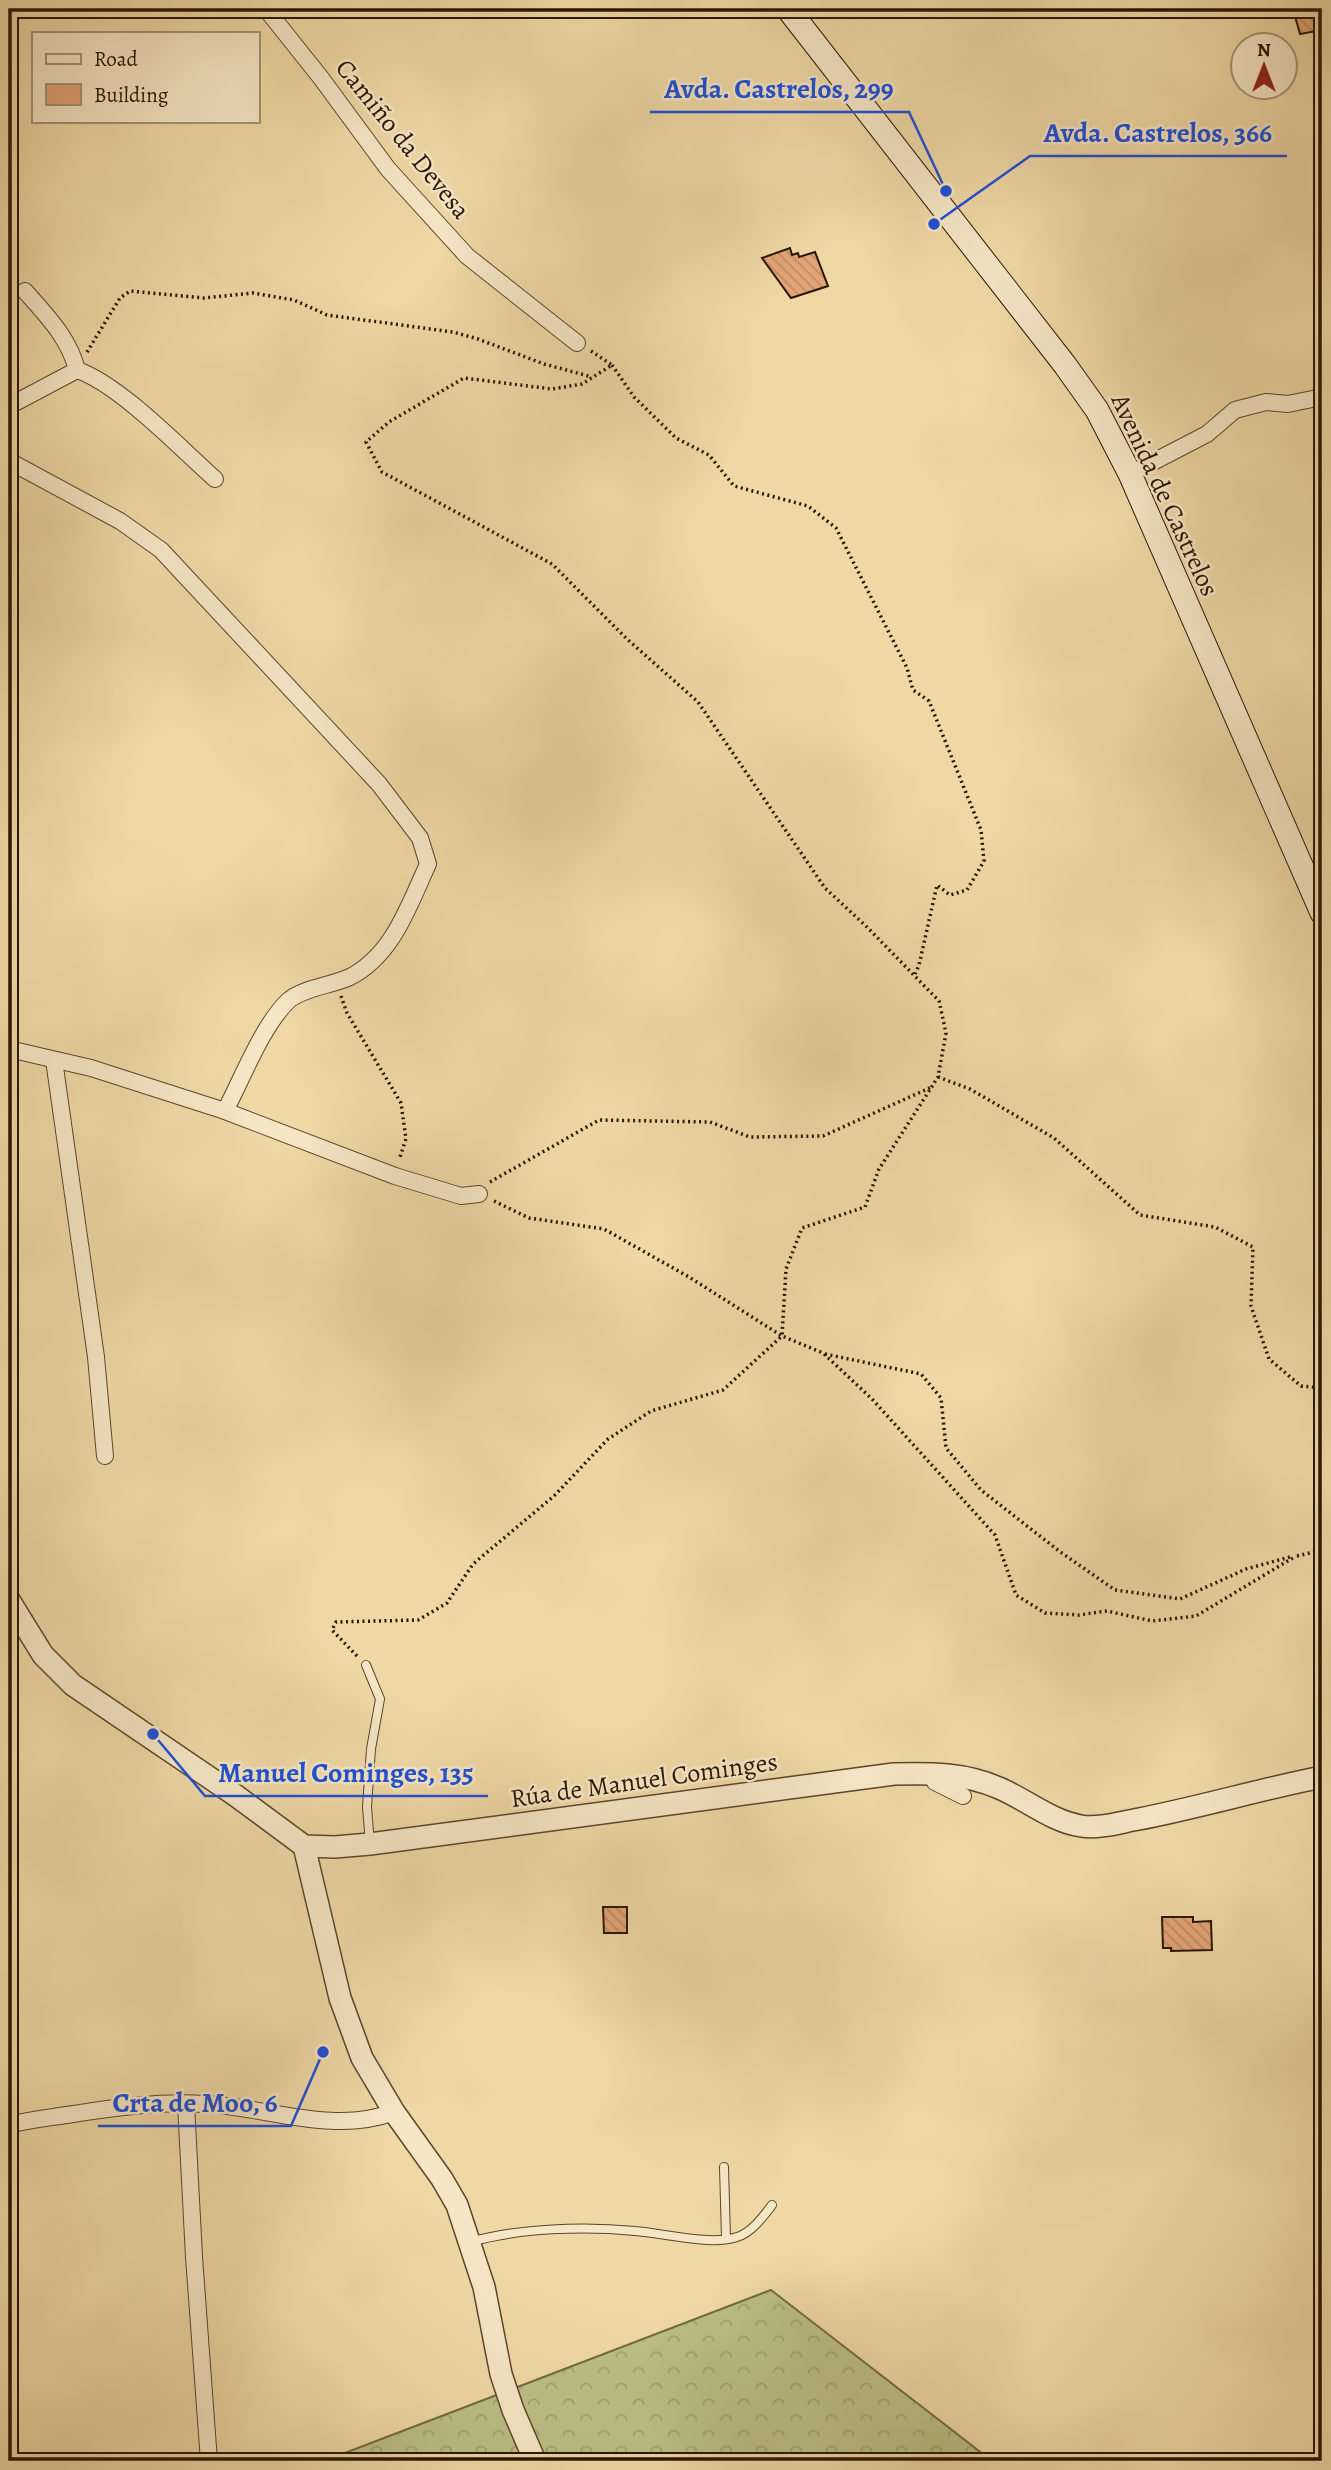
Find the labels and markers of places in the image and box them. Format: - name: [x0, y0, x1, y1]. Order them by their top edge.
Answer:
- callout: Avda. Castrelos, 299: [650, 63, 909, 112]
- callout: Avda. Castrelos, 366: [1030, 107, 1287, 156]
- callout: Manuel Cominges, 135: [205, 1747, 488, 1796]
- callout: Crta de Moo, 6: [98, 2077, 291, 2126]

